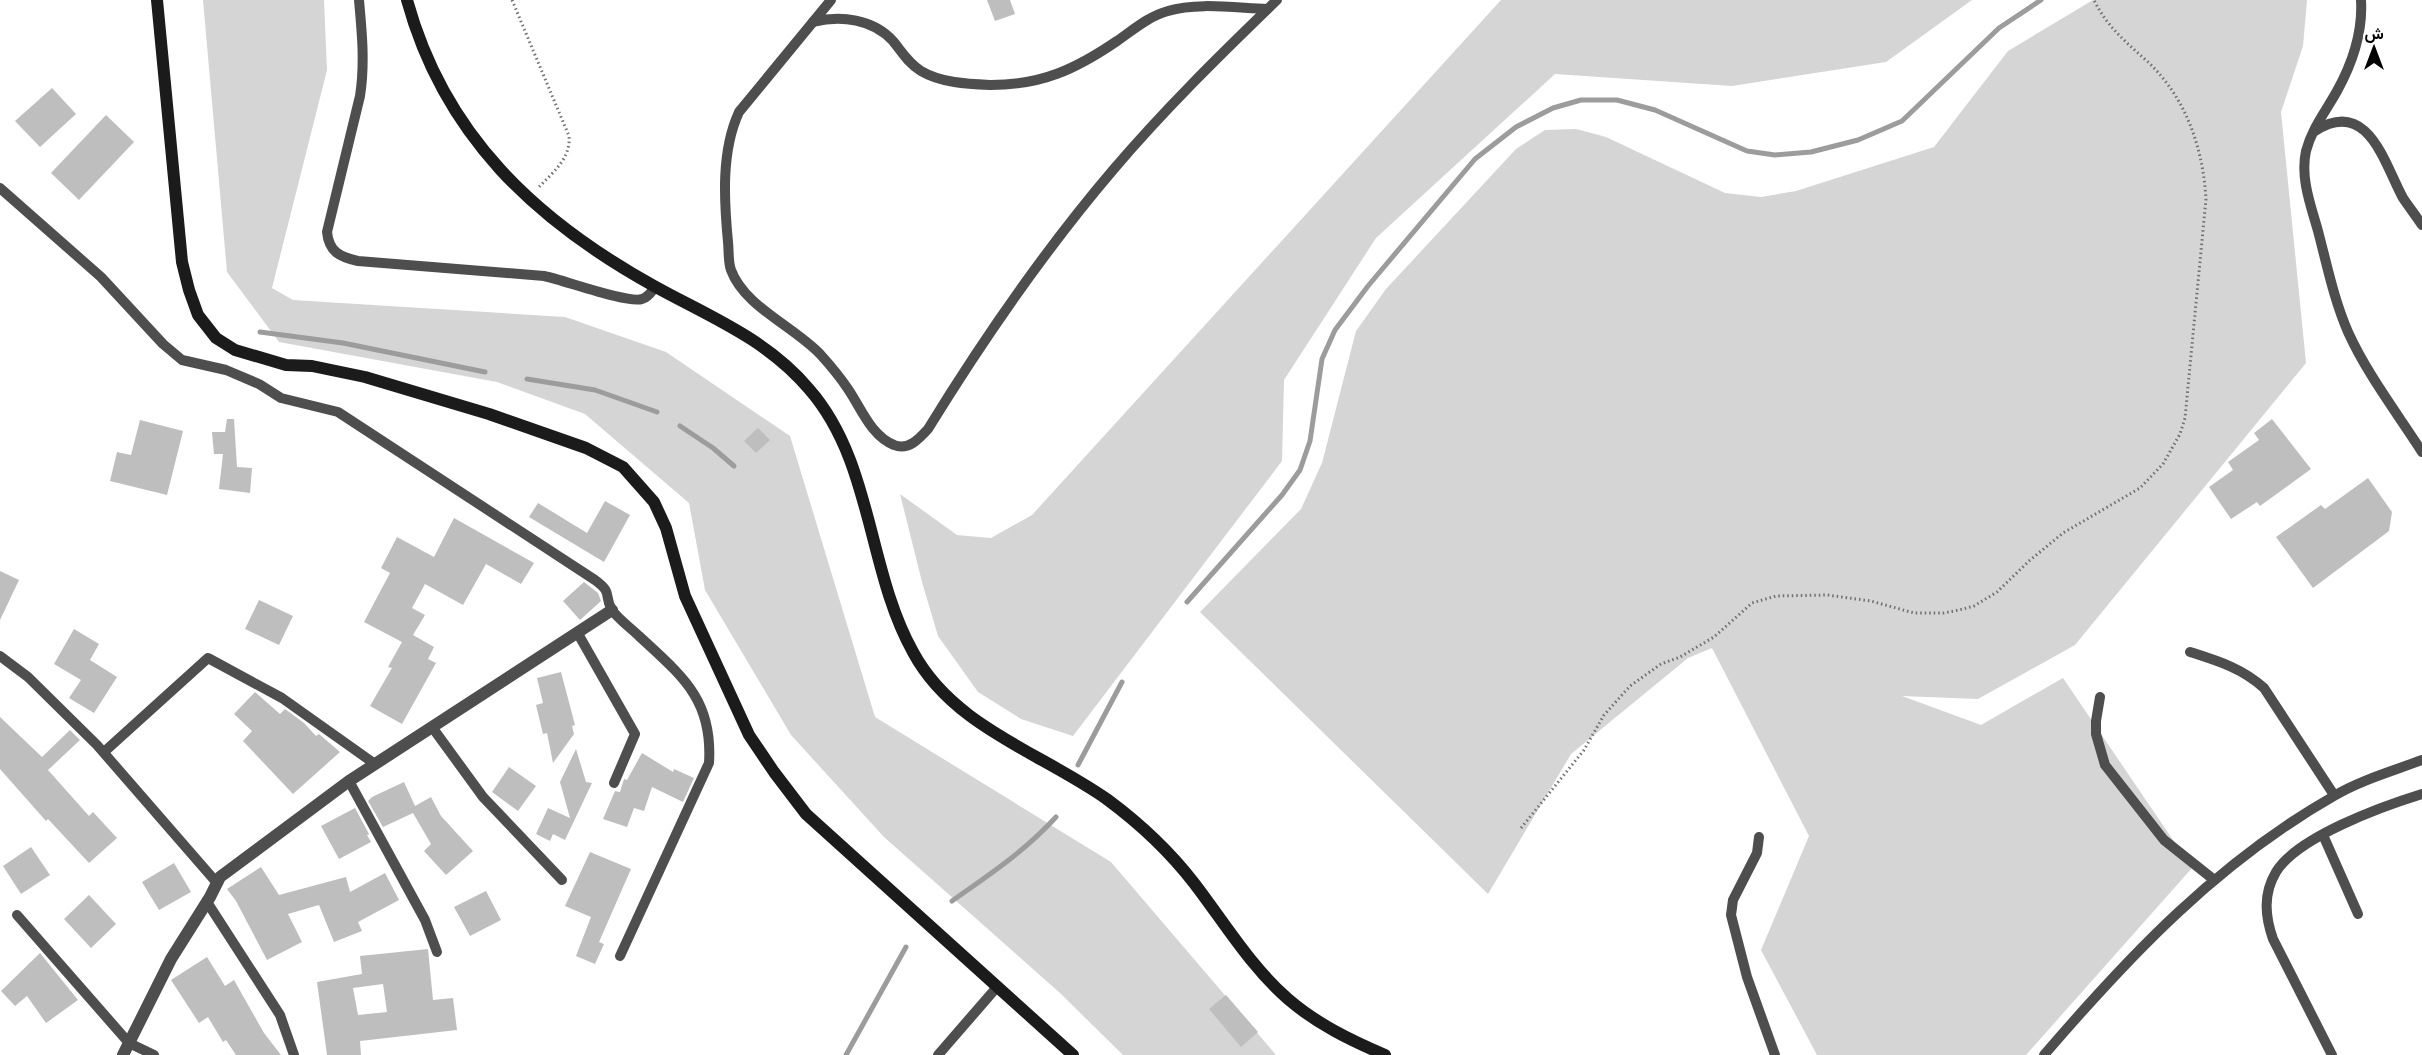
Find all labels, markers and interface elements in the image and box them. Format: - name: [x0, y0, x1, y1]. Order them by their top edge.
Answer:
- north arrow: [2344, 18, 2404, 78]
- text: ش: [2364, 23, 2384, 43]

